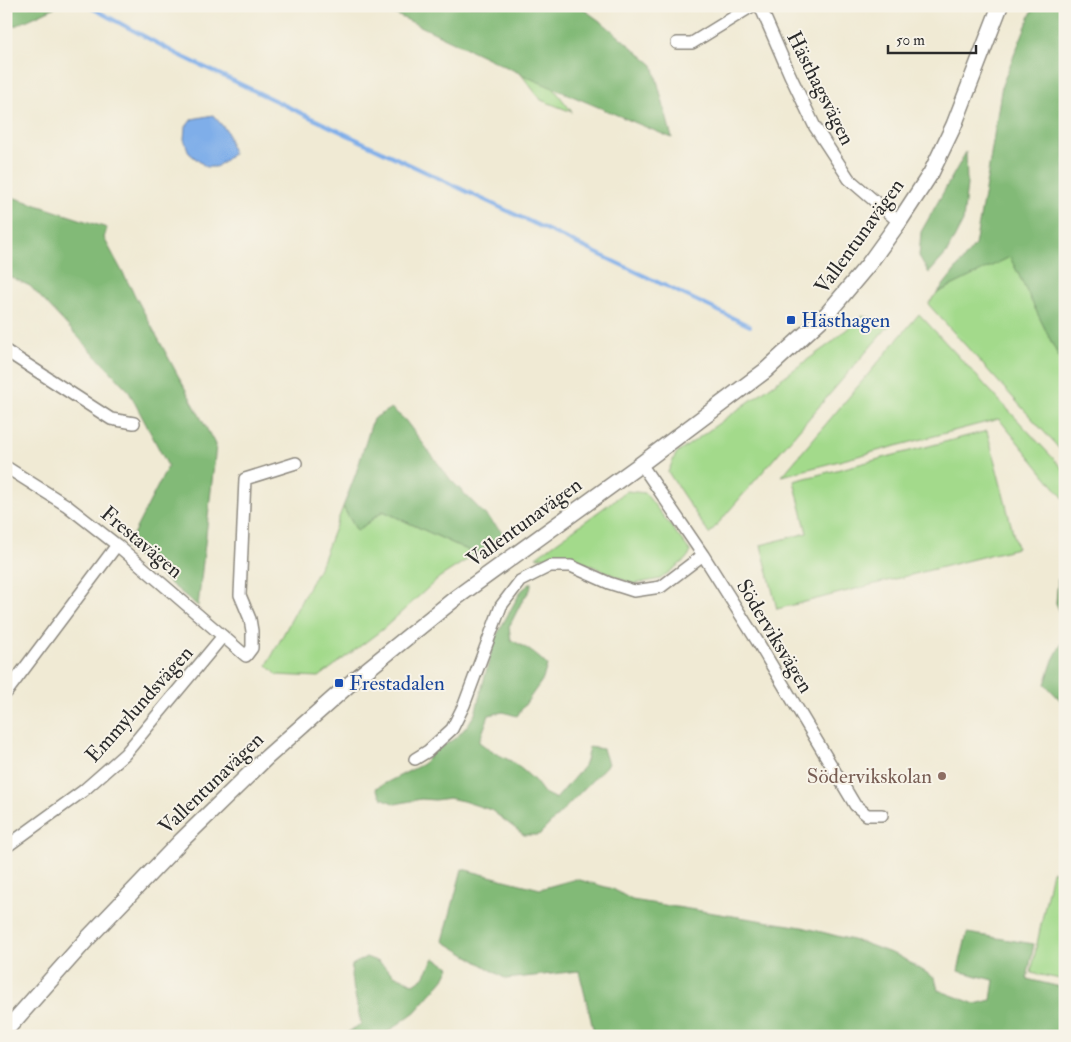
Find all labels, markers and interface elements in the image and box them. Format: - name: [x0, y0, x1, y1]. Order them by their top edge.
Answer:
- scale bar: [888, 22, 976, 54]
- street label: Hästhagsvägen: [780, 27, 861, 150]
- text: 50 m: [896, 31, 925, 50]
- street label: Vallentunavägen: [808, 173, 910, 299]
- place label: Hästhagen: [801, 307, 891, 334]
- marker: Hästhagen: [785, 314, 797, 326]
- street label: Vallentunavägen: [461, 471, 587, 573]
- street label: Frestavägen: [95, 500, 188, 585]
- street label: Söderviksvägen: [730, 574, 819, 698]
- street label: Emmylundsvägen: [80, 640, 199, 769]
- place label: Frestadalen: [349, 670, 445, 697]
- marker: Frestadalen: [333, 677, 345, 689]
- street label: Vallentunavägen: [153, 726, 270, 840]
- place label: Södervikskolan: [807, 763, 932, 790]
- marker: Södervikskolan: [936, 770, 948, 782]

